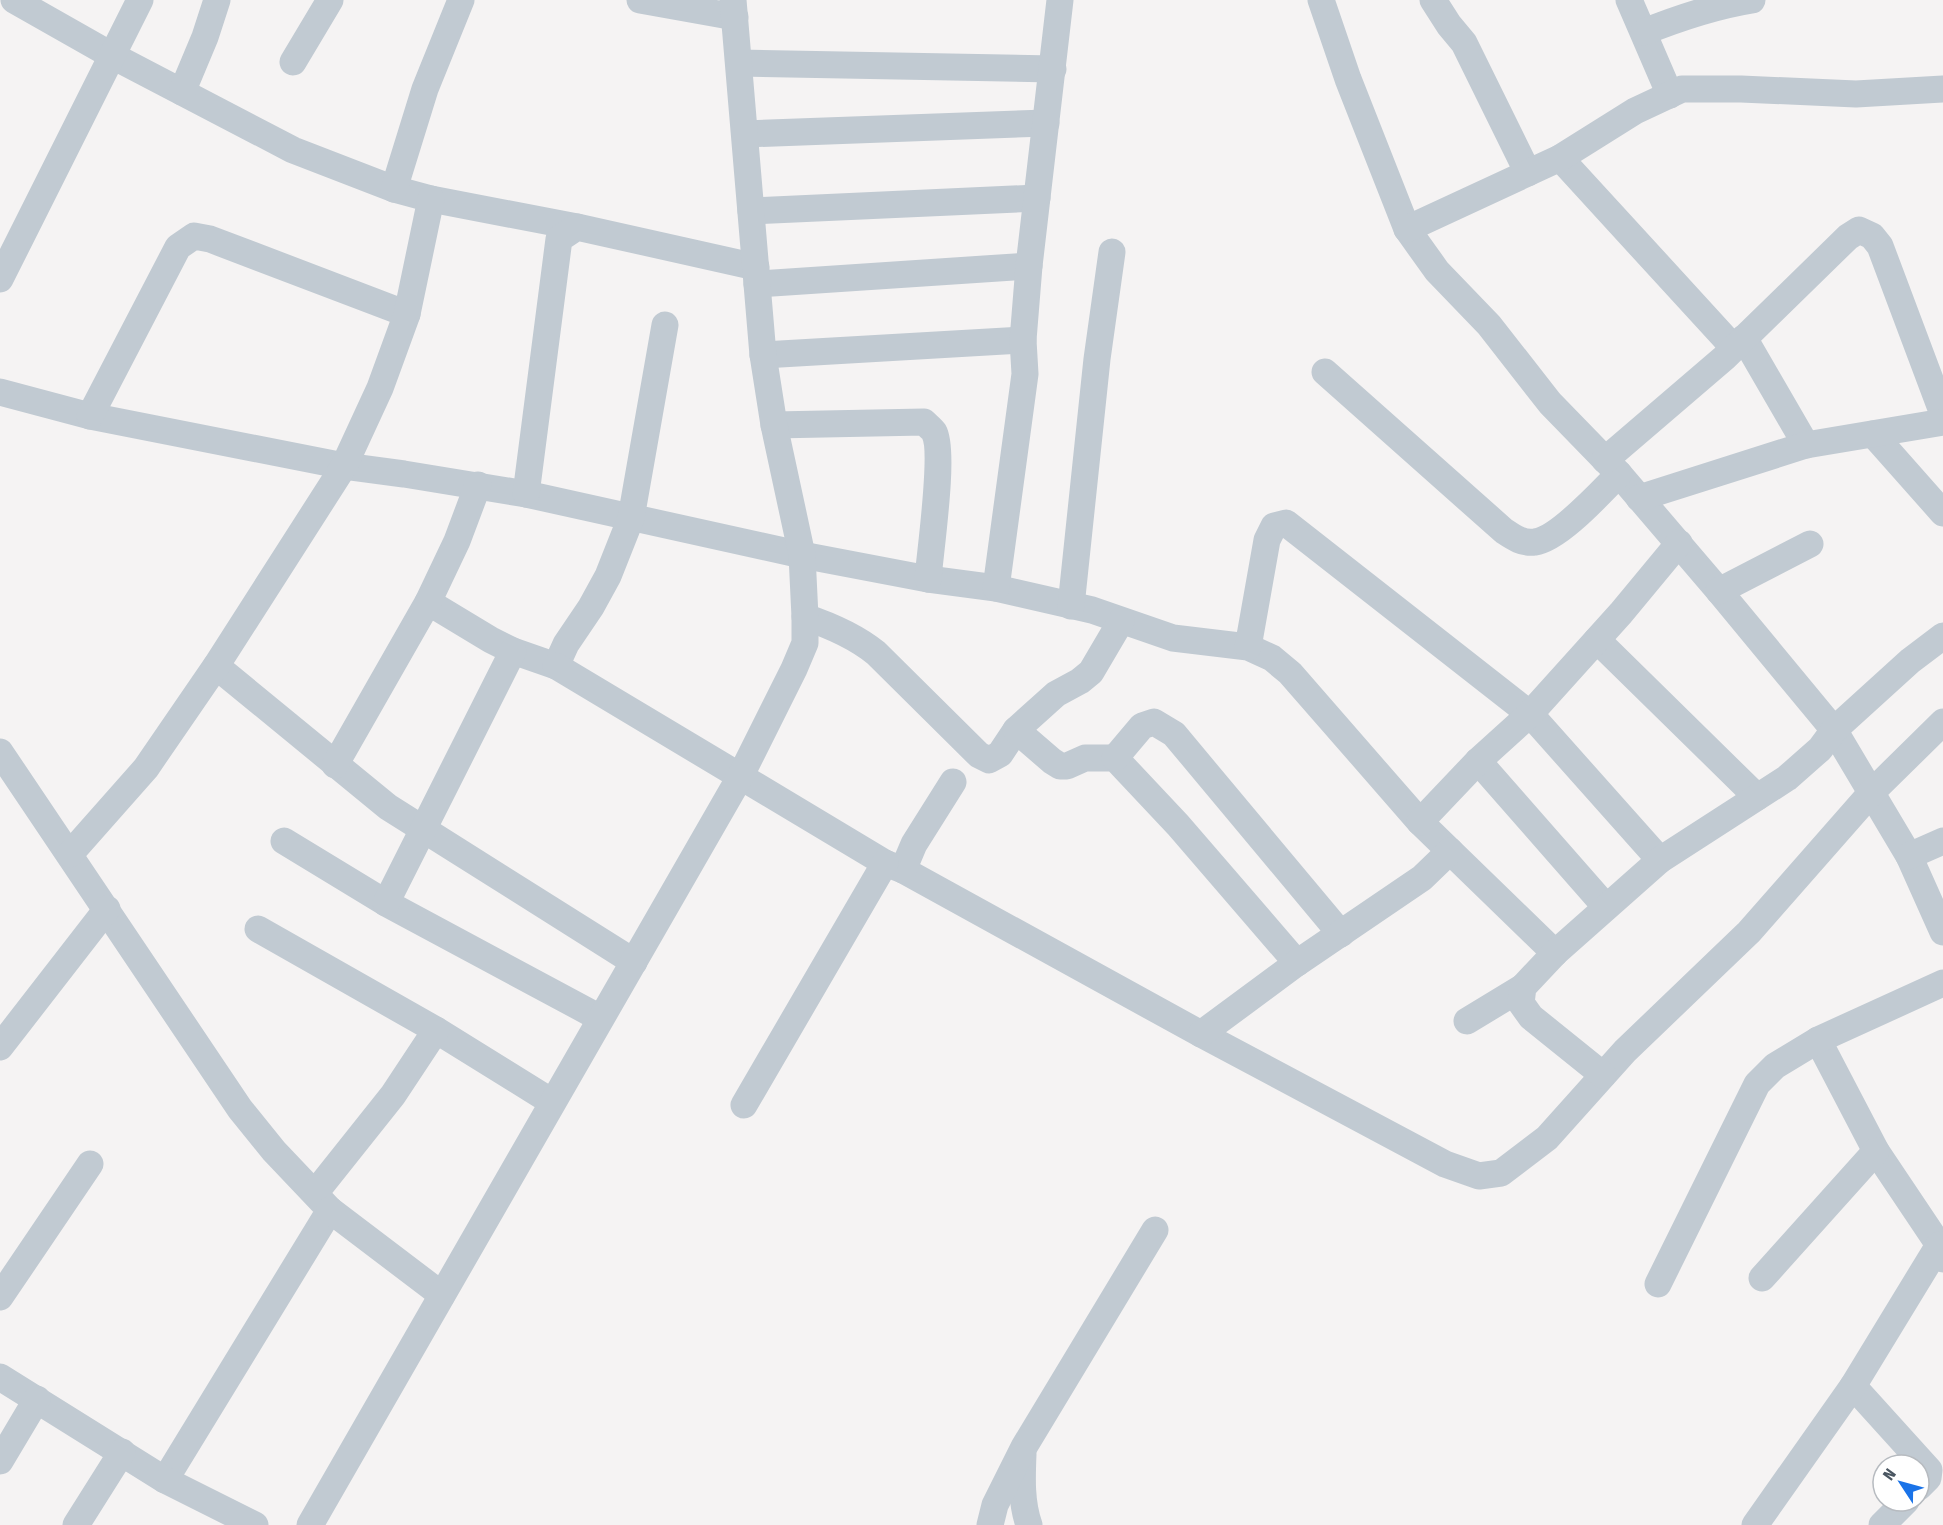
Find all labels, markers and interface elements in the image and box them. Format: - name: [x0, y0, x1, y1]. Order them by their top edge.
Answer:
- north arrow: [1871, 1453, 1931, 1513]
- text: N: [1879, 1465, 1900, 1484]

